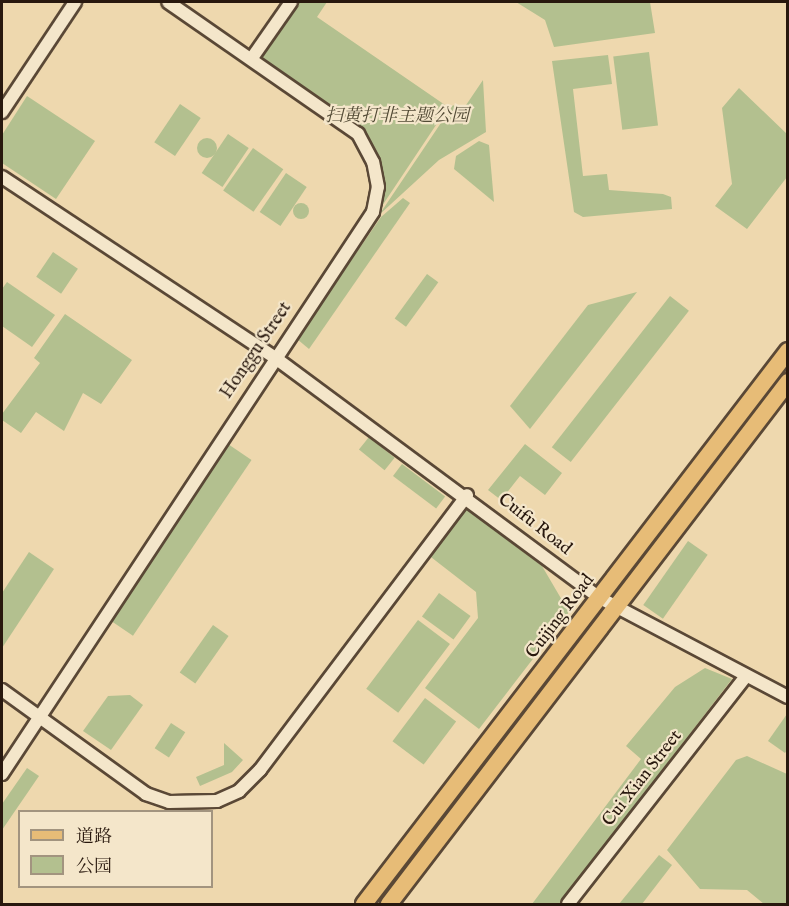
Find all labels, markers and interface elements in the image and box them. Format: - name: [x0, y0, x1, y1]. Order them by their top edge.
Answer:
- park label: 扫黄打非主题公园: [325, 106, 469, 128]
- street label: Honggu Street: [217, 299, 297, 403]
- street label: Cuifu Road: [493, 490, 575, 560]
- street label: Cuijing Road: [522, 571, 600, 663]
- street label: Cui Xian Street: [599, 727, 687, 831]
- legend: [18, 810, 213, 888]
- text: 道路: [76, 826, 112, 849]
- text: 公园: [76, 856, 112, 879]

